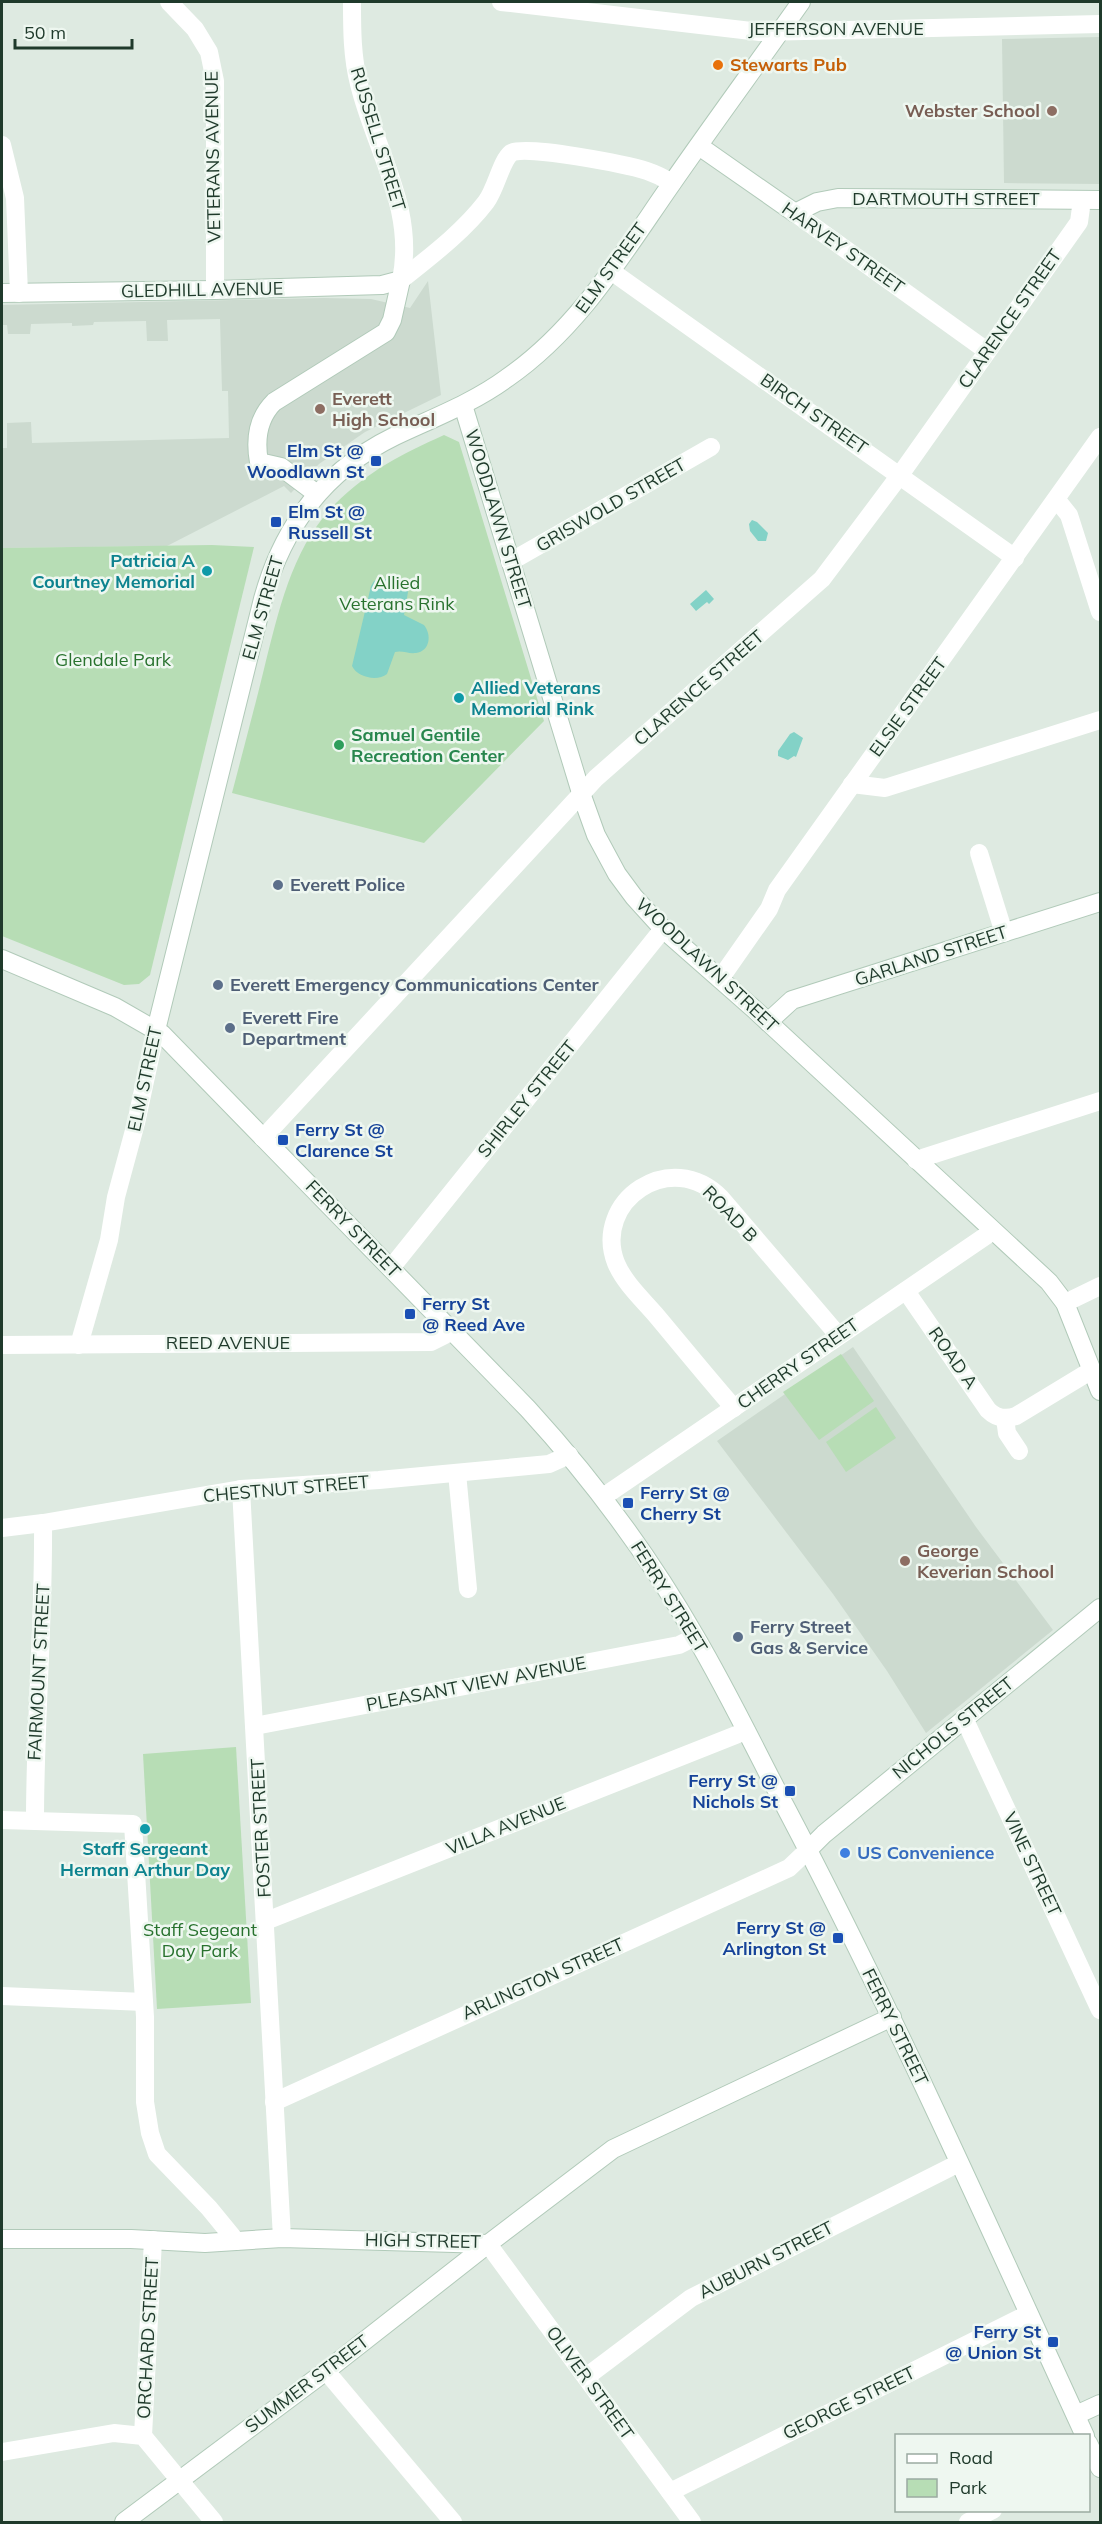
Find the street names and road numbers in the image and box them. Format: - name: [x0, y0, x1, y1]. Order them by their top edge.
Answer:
- street label: JEFFERSON AVENUE: [748, 17, 924, 40]
- street label: RUSSELL STREET: [346, 64, 411, 214]
- street label: VETERANS AVENUE: [200, 71, 225, 243]
- street label: DARTMOUTH STREET: [852, 187, 1040, 210]
- street label: HARVEY STREET: [778, 197, 909, 298]
- street label: ELM STREET: [570, 218, 651, 318]
- street label: CLARENCE STREET: [953, 244, 1066, 393]
- street label: GLEDHILL AVENUE: [121, 277, 283, 302]
- street label: BIRCH STREET: [756, 368, 873, 459]
- street label: WOODLAWN STREET: [460, 426, 537, 612]
- street label: GRISWOLD STREET: [532, 452, 690, 557]
- street label: ELM STREET: [237, 553, 288, 662]
- street label: CLARENCE STREET: [629, 625, 769, 750]
- street label: ELSIE STREET: [864, 652, 951, 761]
- street label: WOODLAWN STREET: [631, 892, 784, 1037]
- street label: GARLAND STREET: [852, 920, 1010, 991]
- street label: ELM STREET: [122, 1024, 167, 1133]
- street label: SHIRLEY STREET: [472, 1035, 581, 1162]
- street label: FERRY STREET: [301, 1175, 406, 1282]
- street label: ROAD B: [698, 1181, 763, 1247]
- street label: CHERRY STREET: [732, 1313, 863, 1414]
- street label: ROAD A: [924, 1322, 983, 1393]
- street label: REED AVENUE: [166, 1331, 290, 1354]
- street label: CHESTNUT STREET: [202, 1470, 370, 1507]
- street label: FERRY STREET: [626, 1537, 713, 1657]
- street label: FAIRMOUNT STREET: [22, 1583, 55, 1761]
- street label: PLEASANT VIEW AVENUE: [364, 1651, 588, 1716]
- street label: NICHOLS STREET: [887, 1672, 1018, 1784]
- street label: FOSTER STREET: [245, 1758, 276, 1898]
- street label: VILLA AVENUE: [443, 1791, 569, 1860]
- street label: VINE STREET: [998, 1808, 1067, 1920]
- street label: ARLINGTON STREET: [458, 1932, 627, 2025]
- street label: FERRY STREET: [857, 1965, 934, 2089]
- street label: AUBURN STREET: [694, 2216, 837, 2303]
- street label: HIGH STREET: [365, 2228, 481, 2253]
- street label: ORCHARD STREET: [132, 2256, 163, 2420]
- street label: OLIVER STREET: [541, 2321, 639, 2444]
- street label: SUMMER STREET: [240, 2329, 373, 2438]
- street label: GEORGE STREET: [779, 2360, 919, 2445]

